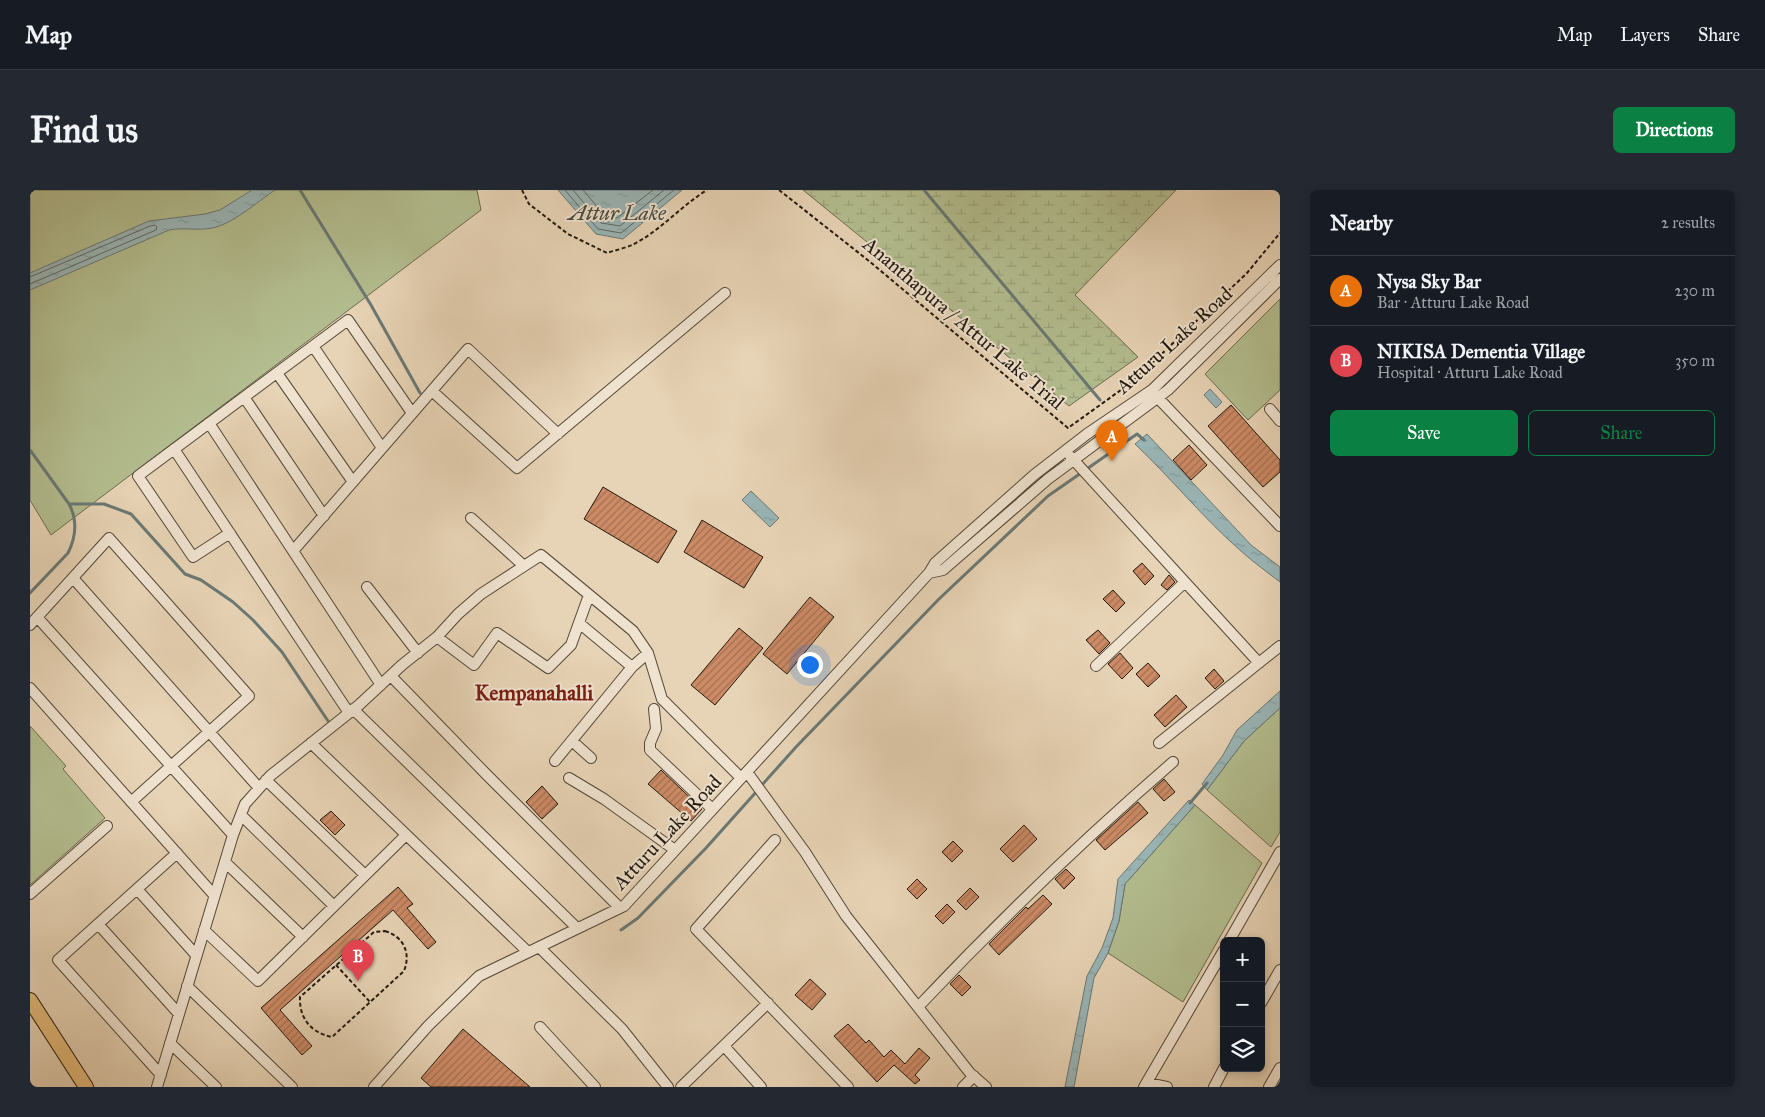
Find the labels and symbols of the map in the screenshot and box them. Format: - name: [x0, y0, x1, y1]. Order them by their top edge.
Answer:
- water label: Attur Lake: [566, 200, 667, 226]
- street label: Ananthapura / Attur Lake Trial: [858, 231, 1070, 415]
- street label: Atturu Lake Road: [1110, 281, 1237, 399]
- pin: A: [1096, 420, 1128, 461]
- your location: [797, 652, 823, 678]
- district label: Kempanahalli: [475, 680, 593, 706]
- street label: Atturu Lake Road: [607, 770, 726, 895]
- pin: B: [342, 940, 374, 981]

